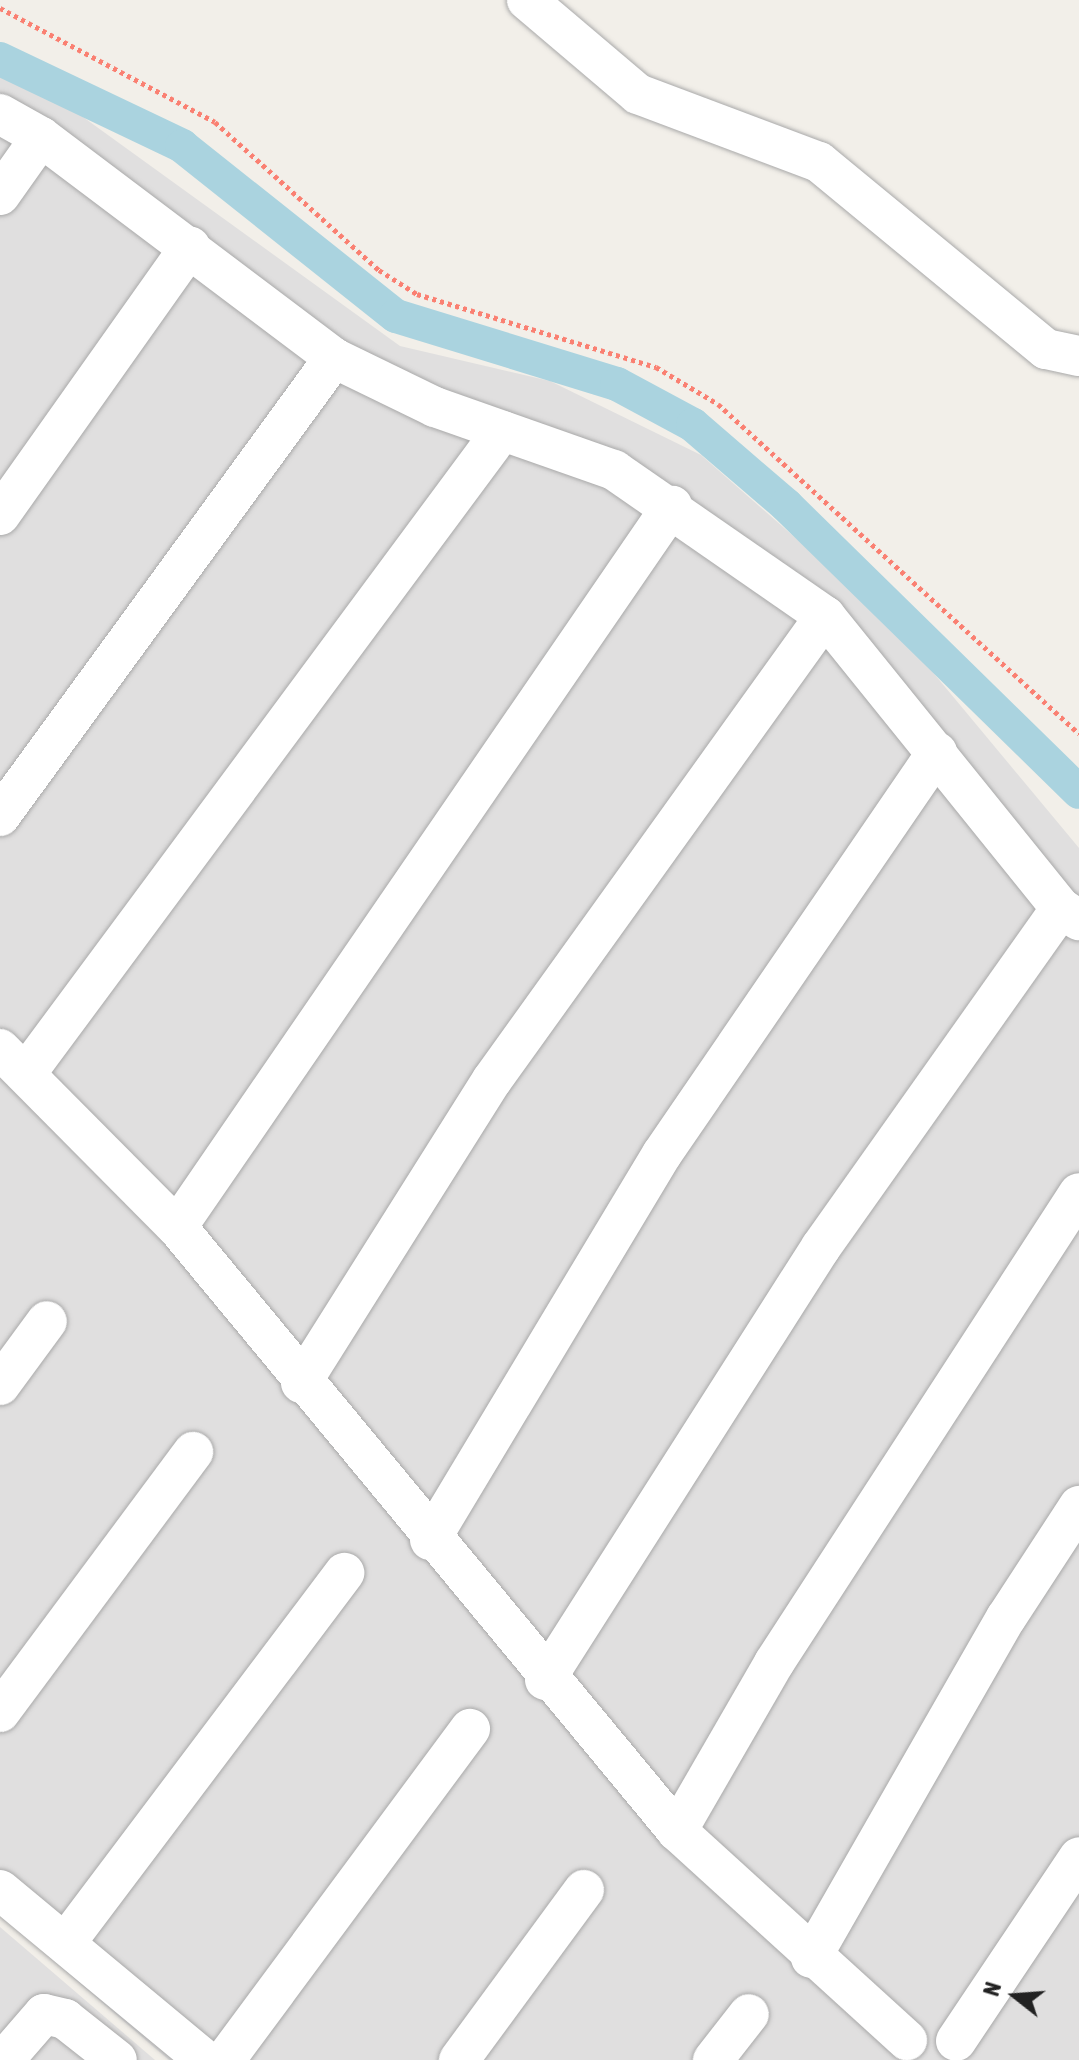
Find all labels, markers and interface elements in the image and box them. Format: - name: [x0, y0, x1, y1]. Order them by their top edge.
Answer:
- north arrow: [975, 1956, 1055, 2036]
- text: N: [978, 1979, 1006, 1999]

